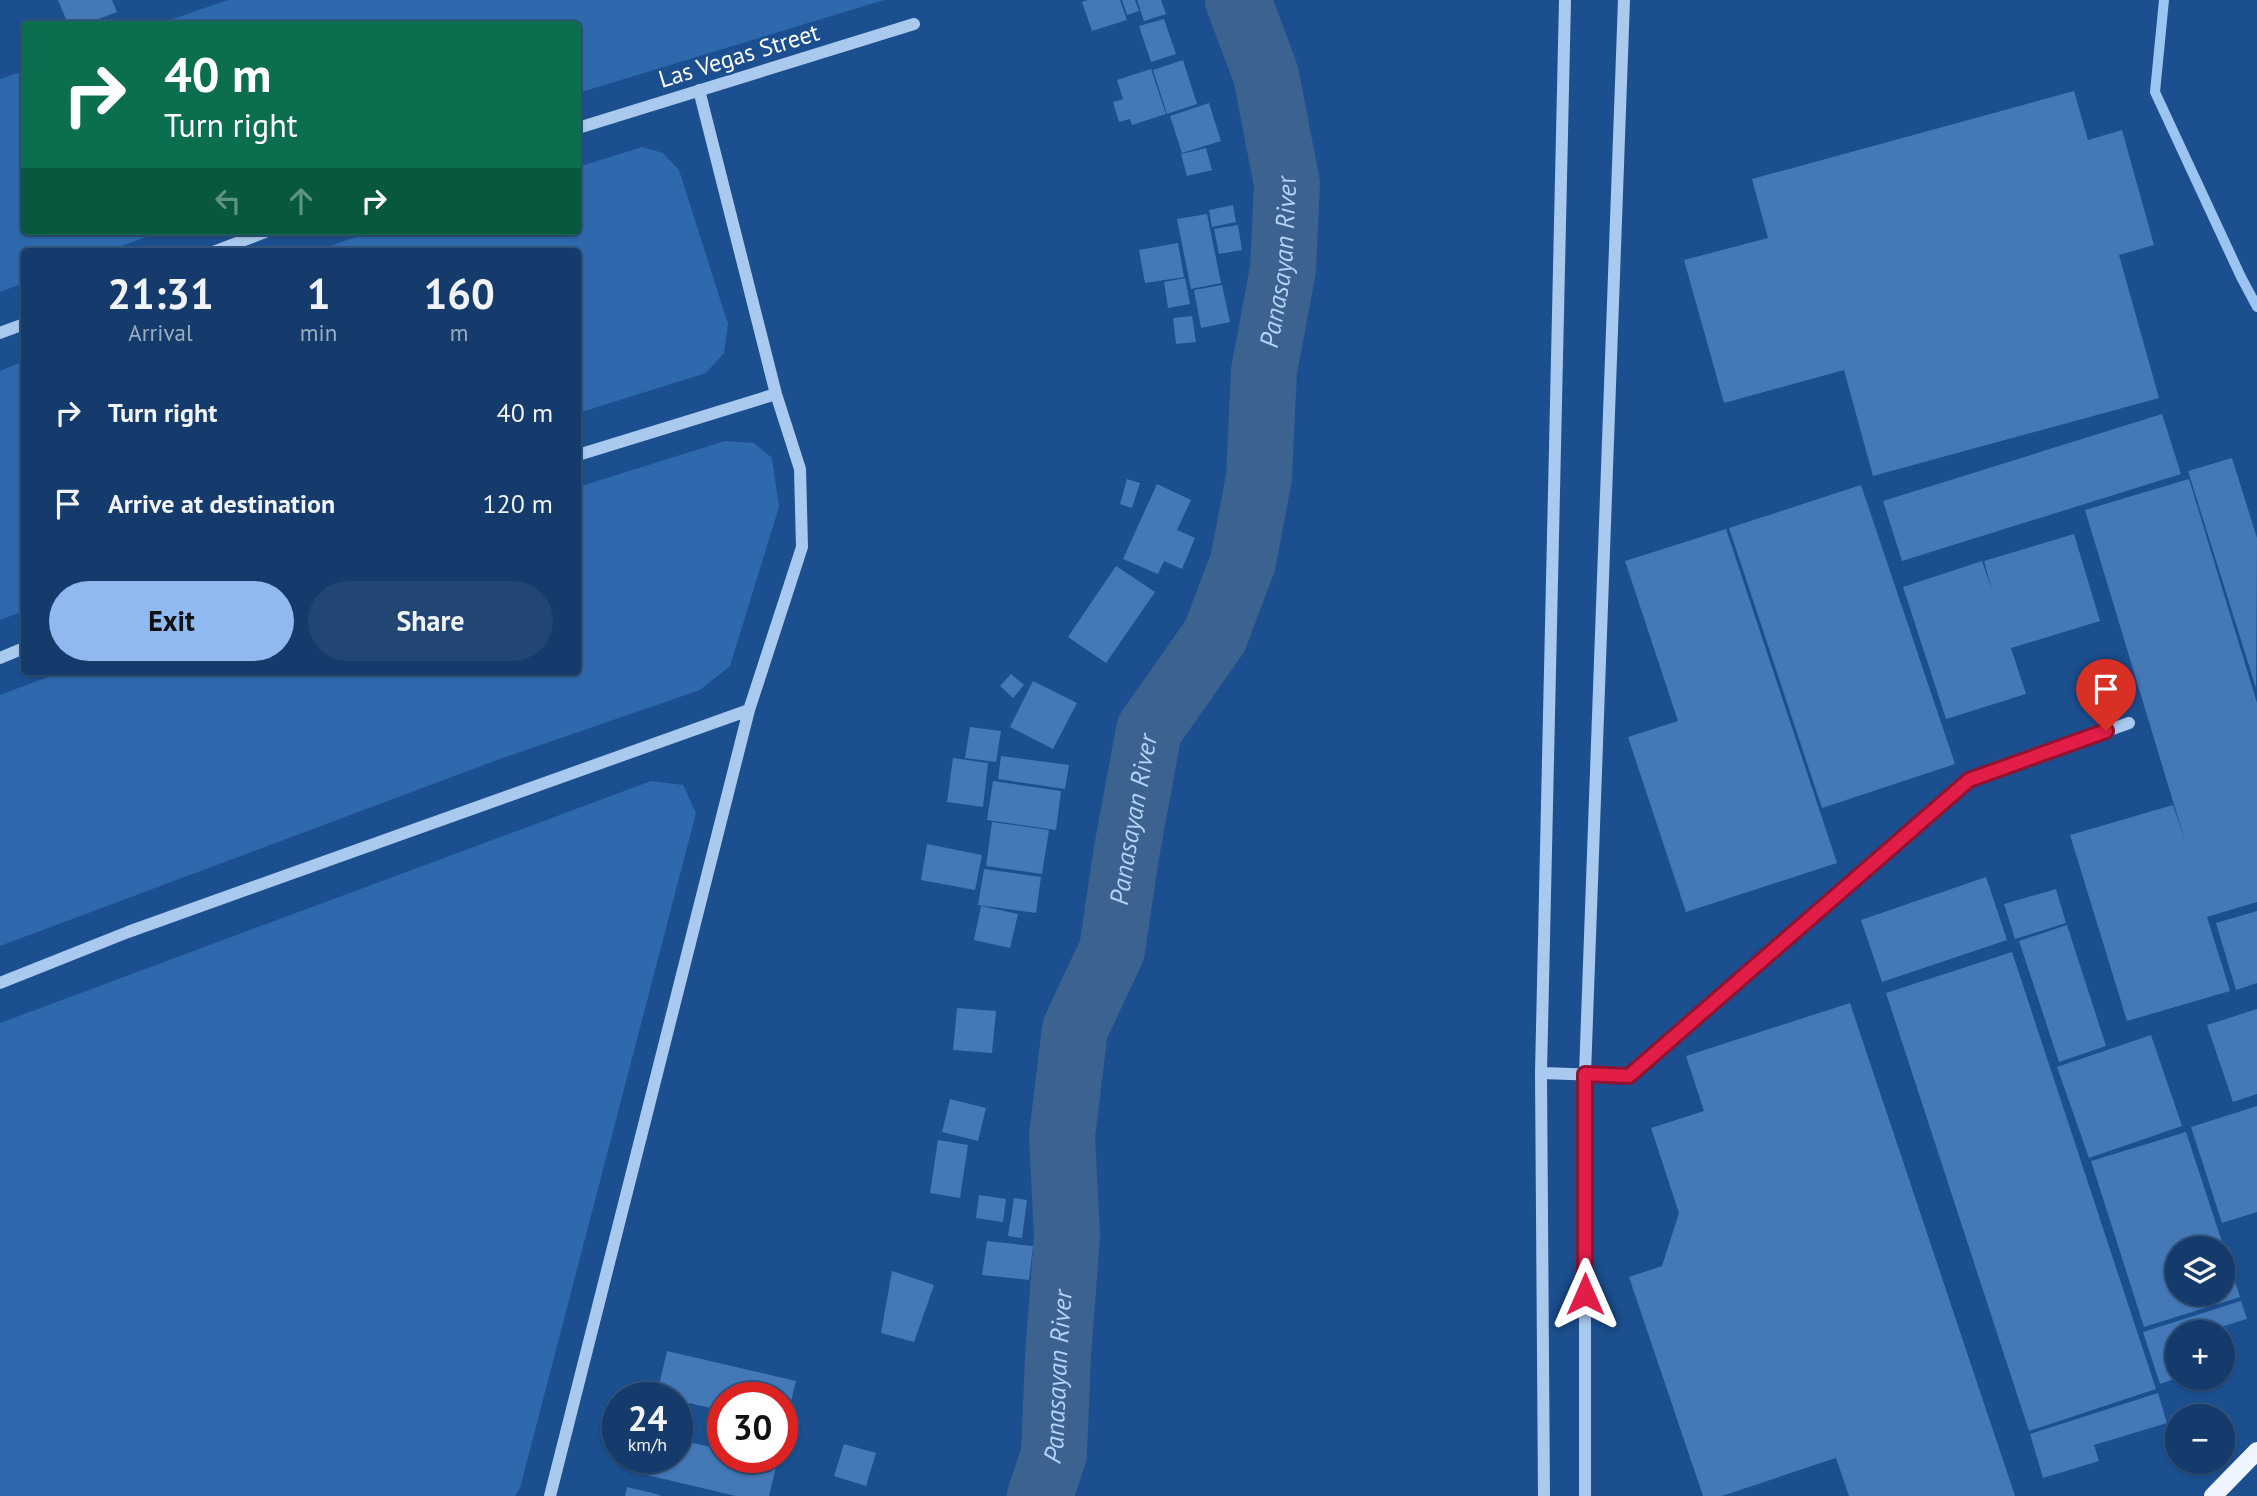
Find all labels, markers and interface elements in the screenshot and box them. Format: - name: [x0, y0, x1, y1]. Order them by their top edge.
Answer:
- street label: Las Vegas Street: [655, 16, 823, 95]
- text: 40 m: [164, 42, 271, 106]
- icon: right: [49, 49, 140, 140]
- text: Turn right: [164, 104, 298, 146]
- water label: Panasayan River: [1252, 172, 1303, 350]
- icon: left: [209, 182, 247, 220]
- icon: ahead: [282, 182, 320, 220]
- icon: right: [355, 182, 393, 220]
- text: 21:31: [107, 266, 214, 321]
- text: 1: [307, 266, 330, 321]
- text: 160: [423, 266, 495, 321]
- text: Arrival: [128, 318, 193, 347]
- text: min: [300, 318, 337, 347]
- text: m: [450, 318, 468, 347]
- icon: right: [49, 394, 87, 432]
- text: Turn right: [108, 396, 217, 429]
- text: 40 m: [497, 396, 553, 429]
- icon: arrive: [49, 485, 87, 523]
- text: Arrive at destination: [108, 487, 335, 520]
- text: 120 m: [482, 487, 553, 520]
- button: Exit: [49, 581, 294, 661]
- button: Share: [308, 581, 553, 661]
- pin: [2076, 659, 2136, 731]
- icon: arrive: [2087, 670, 2125, 708]
- water label: Panasayan River: [1102, 730, 1164, 907]
- map controls: [2165, 1236, 2235, 1474]
- button: layers: [2165, 1236, 2235, 1306]
- position arrow: [1548, 1257, 1622, 1331]
- water label: Panasayan River: [1035, 1287, 1079, 1467]
- button: +: [2165, 1320, 2235, 1390]
- speed limit sign: 30: [707, 1382, 798, 1473]
- text: 24: [628, 1395, 667, 1441]
- button: −: [2165, 1404, 2235, 1474]
- text: km/h: [628, 1433, 667, 1456]

